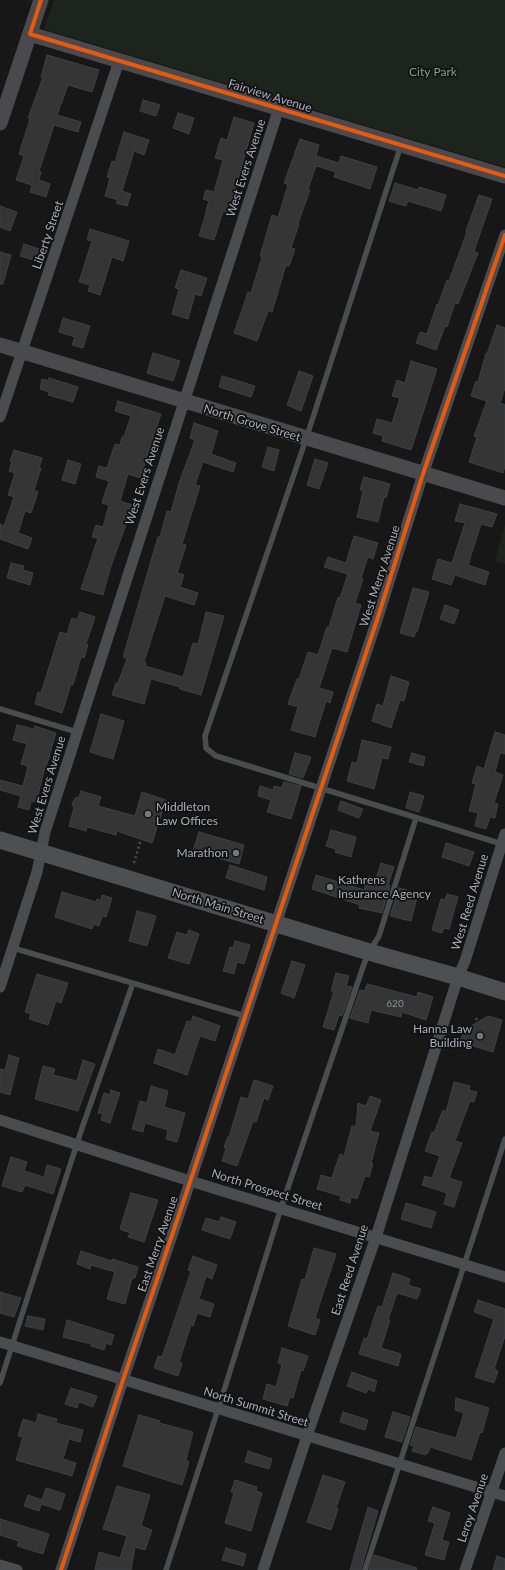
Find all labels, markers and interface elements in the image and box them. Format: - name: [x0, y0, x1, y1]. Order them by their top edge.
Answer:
- park label: City Park: [409, 65, 457, 79]
- street label: Fairview Avenue: [226, 76, 314, 116]
- street label: West Evers Avenue: [223, 117, 269, 219]
- street label: Liberty Street: [30, 199, 66, 271]
- street label: North Grove Street: [202, 401, 302, 445]
- street label: West Evers Avenue: [122, 425, 168, 527]
- street label: West Merry Avenue: [357, 524, 403, 628]
- street label: West Evers Avenue: [25, 734, 69, 836]
- place label: Middleton Law Offices: [156, 800, 218, 828]
- marker: Middleton Law Offices: [143, 809, 153, 819]
- place label: Marathon: [176, 846, 228, 860]
- marker: Marathon: [231, 848, 241, 858]
- street label: West Reed Avenue: [449, 852, 491, 952]
- place label: Kathrens Insurance Agency: [338, 873, 431, 901]
- marker: Kathrens Insurance Agency: [325, 882, 335, 892]
- street label: North Main Street: [170, 885, 266, 927]
- house number: 620: [386, 998, 404, 1010]
- place label: Hanna Law Building: [413, 1022, 472, 1050]
- marker: Hanna Law Building: [475, 1031, 485, 1041]
- street label: North Prospect Street: [210, 1166, 324, 1214]
- street label: East Merry Avenue: [135, 1194, 181, 1294]
- street label: East Reed Avenue: [329, 1223, 371, 1317]
- street label: North Summit Street: [202, 1384, 310, 1430]
- street label: Leroy Avenue: [455, 1472, 491, 1544]

